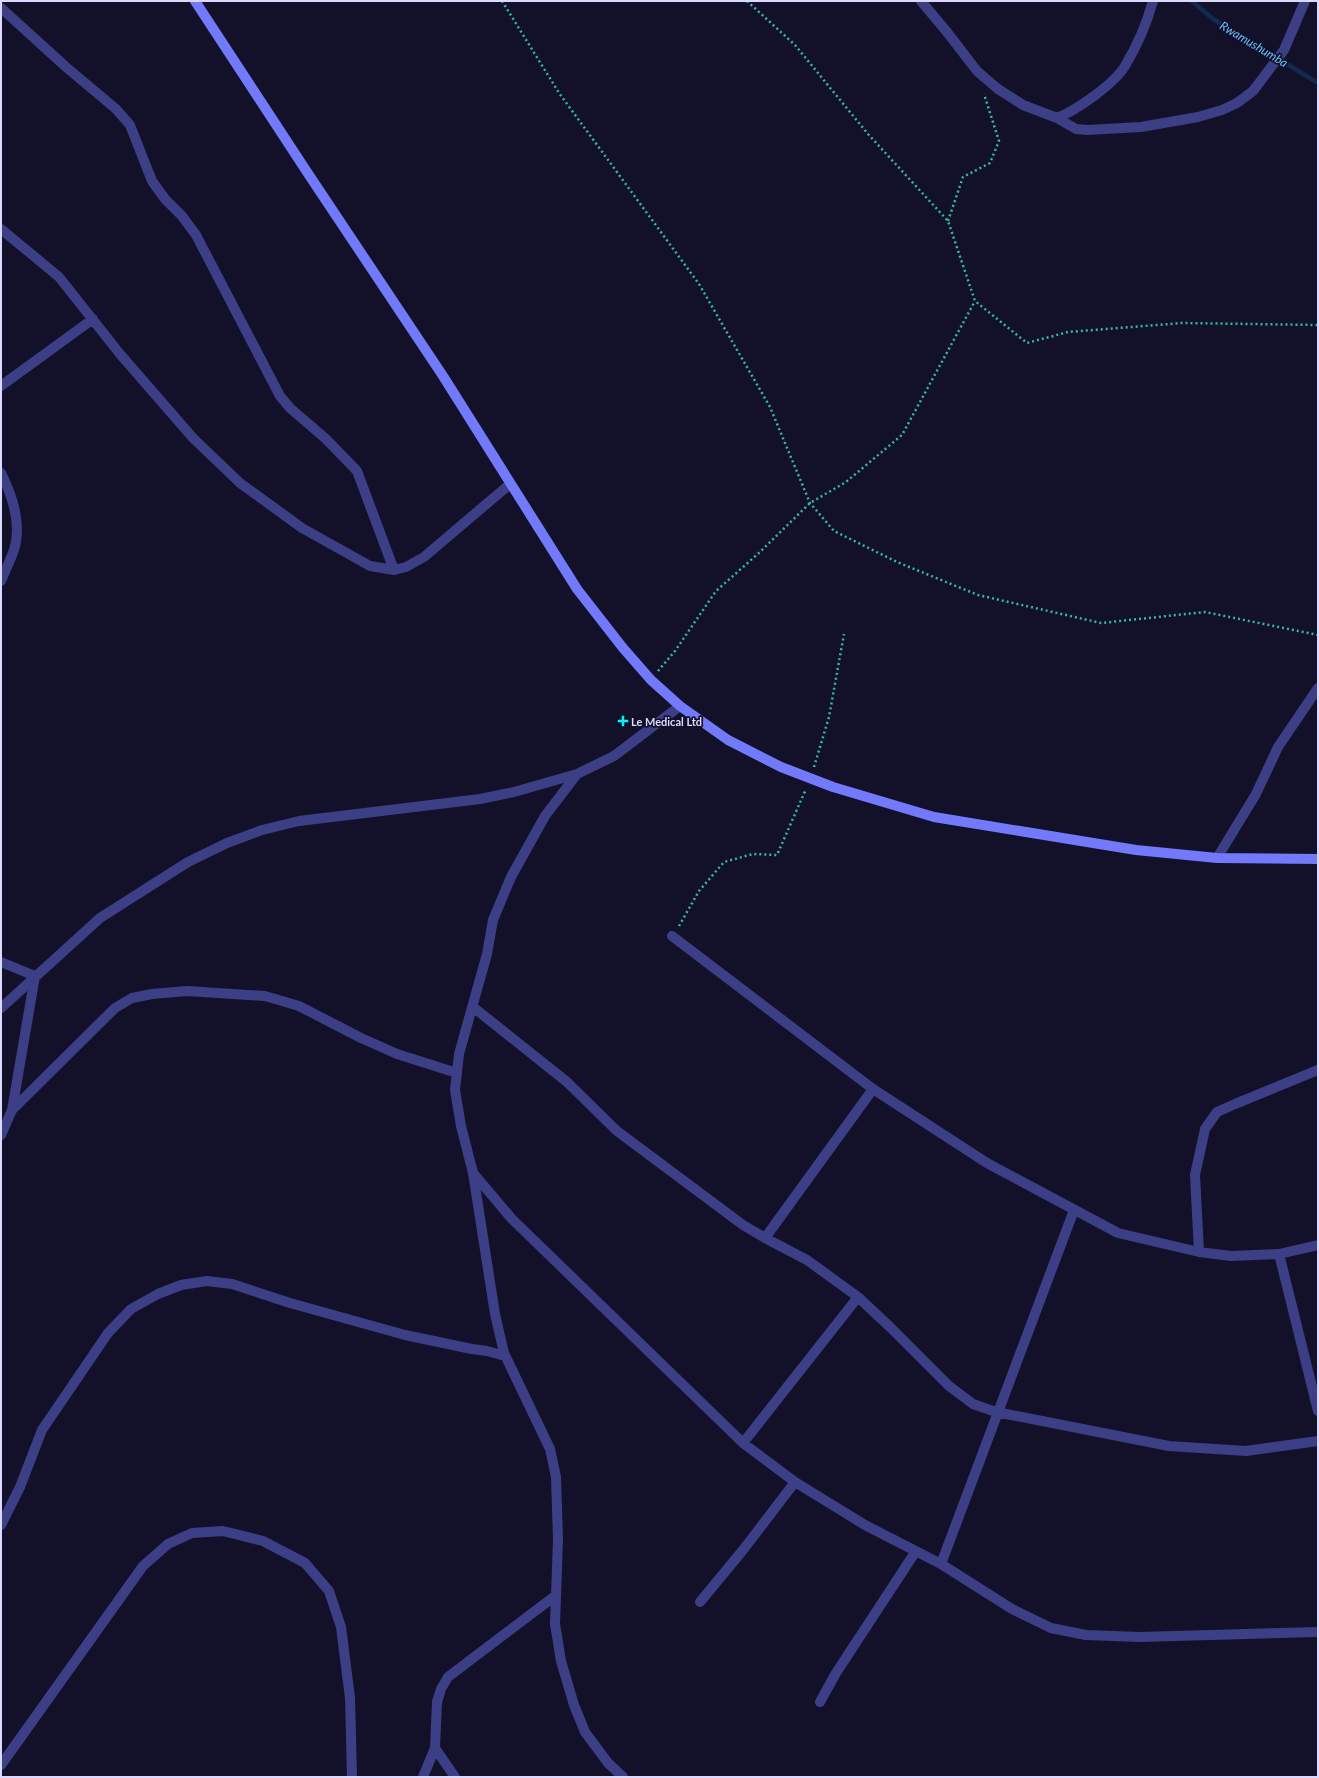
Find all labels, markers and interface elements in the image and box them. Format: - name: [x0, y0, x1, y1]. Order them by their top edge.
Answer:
- water label: Rwamushumba: [1217, 18, 1291, 70]
- place label: Le Medical Ltd: [631, 715, 702, 728]
- marker: Le Medical Ltd: [618, 716, 628, 726]

